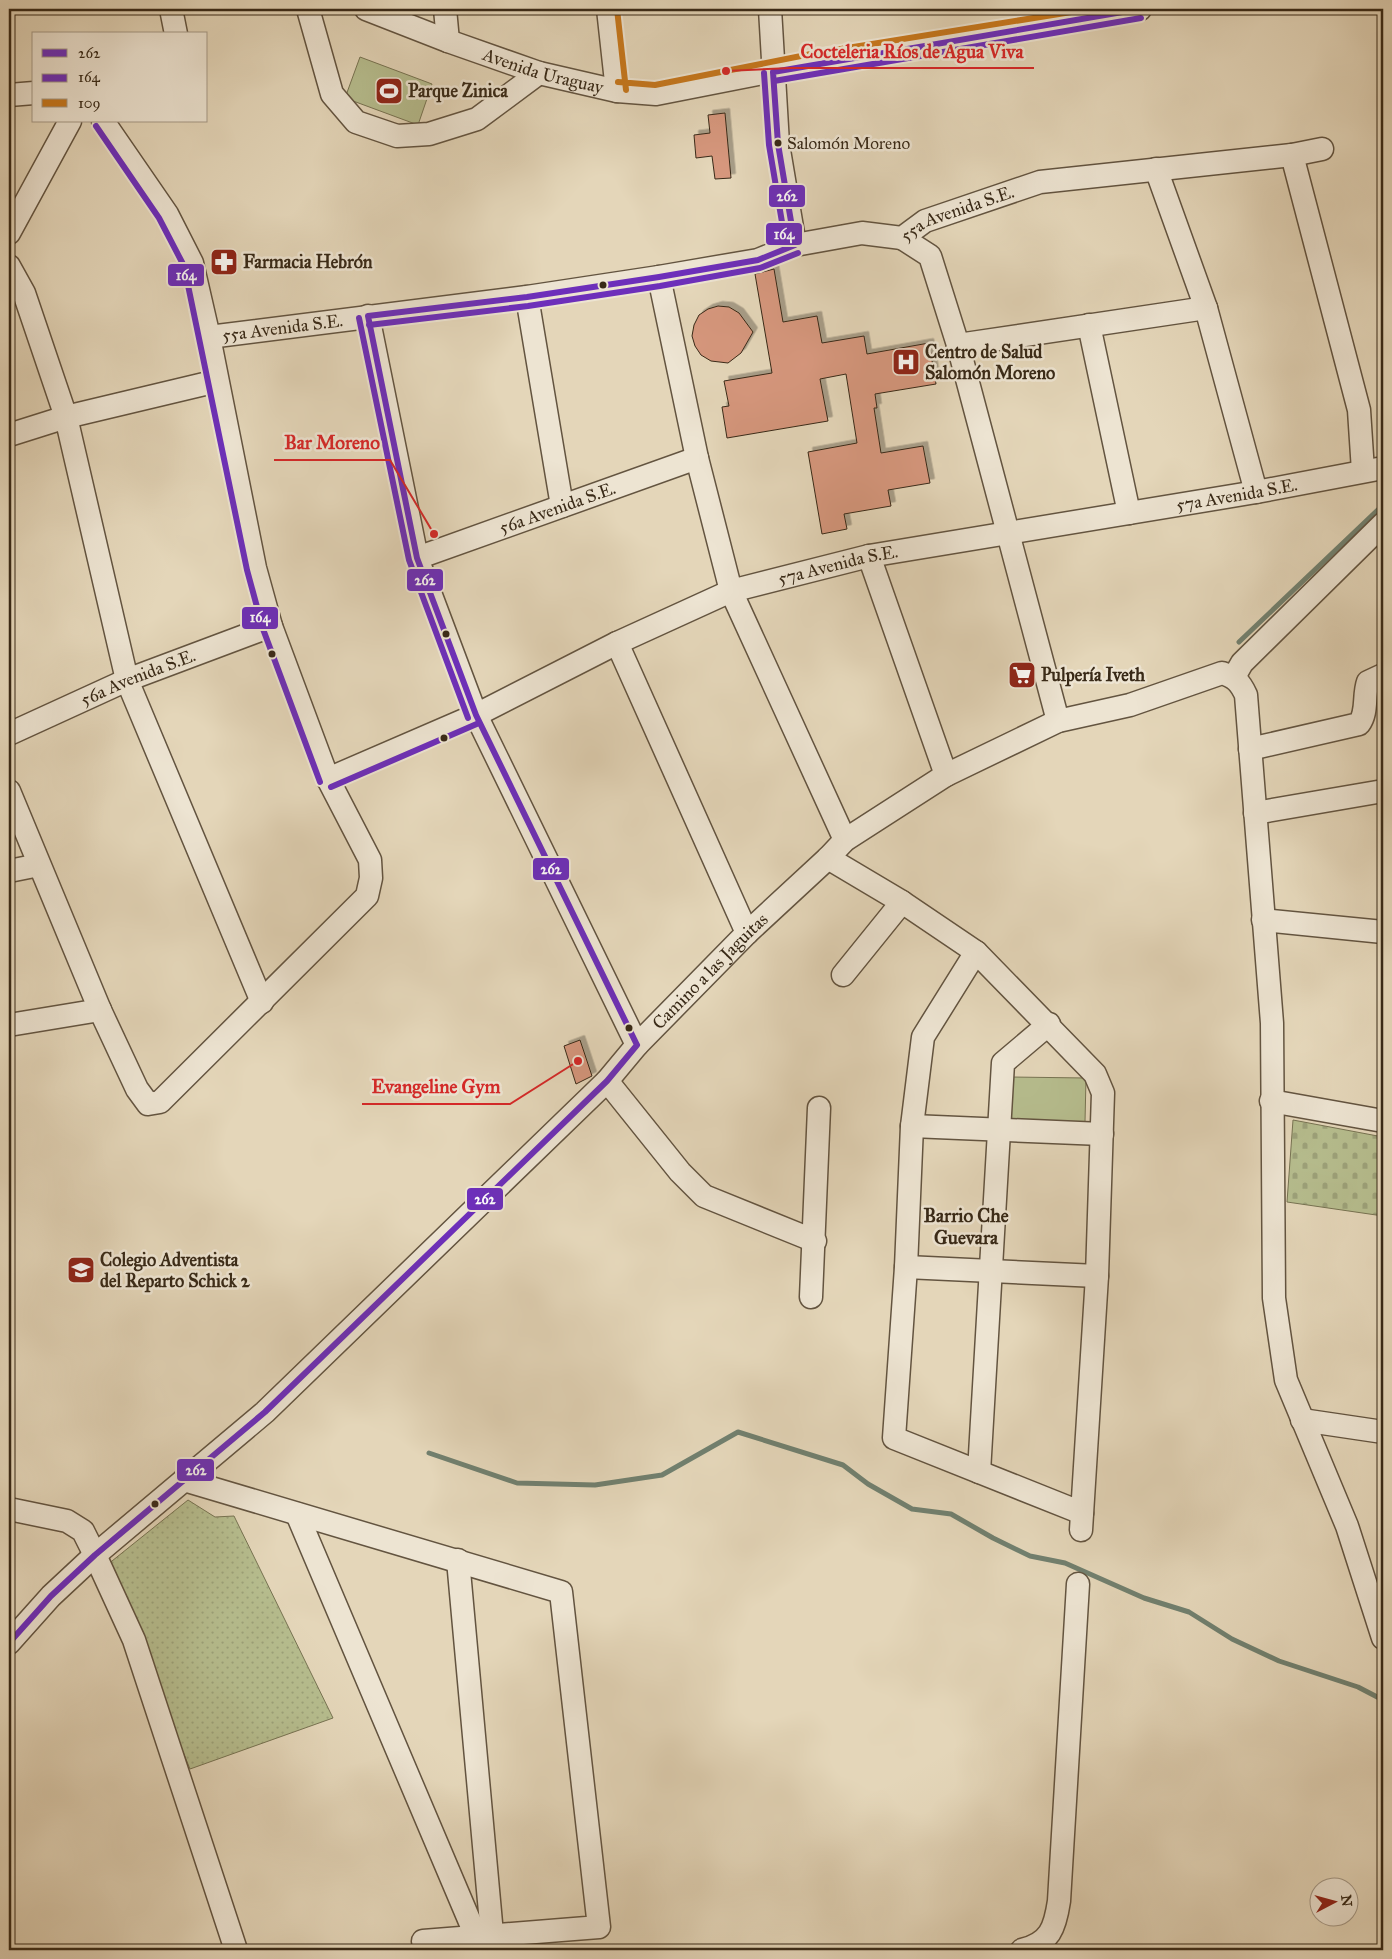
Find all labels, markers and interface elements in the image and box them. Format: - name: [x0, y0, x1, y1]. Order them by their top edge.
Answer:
- legend: [32, 32, 208, 122]
- callout: Cocteleria Ríos de Agua Viva: [791, 34, 1034, 68]
- text: Cocteleria Ríos de Agua Viva: [801, 40, 1024, 64]
- street label: Avenida Uraguay: [479, 43, 606, 99]
- text: 262: [78, 44, 101, 62]
- text: 164: [78, 68, 101, 86]
- sports icon: Parque Zinica: [374, 76, 404, 106]
- place label: Parque Zinica: [408, 80, 508, 103]
- text: 109: [78, 94, 101, 112]
- place label: Salomón Moreno: [787, 133, 910, 154]
- marker: Salomón Moreno: [773, 138, 783, 148]
- street label: 55a Avenida S.E.: [896, 181, 1017, 247]
- line badge: 262: [768, 184, 806, 208]
- text: 262: [777, 188, 799, 205]
- line badge: 164: [765, 222, 803, 246]
- text: 164: [774, 226, 795, 244]
- pharmacy icon: Farmacia Hebrón: [209, 247, 239, 277]
- place label: Farmacia Hebrón: [243, 251, 373, 273]
- line badge: 164: [167, 263, 205, 287]
- text: 164: [176, 267, 197, 285]
- unlabelled marker: [598, 280, 608, 290]
- street label: 55a Avenida S.E.: [221, 309, 344, 346]
- place label: Centro de Salud Salomón Moreno: [925, 341, 1055, 384]
- hospital icon: Centro de Salud Salomón Moreno: [891, 347, 921, 377]
- callout: Bar Moreno: [274, 426, 390, 460]
- text: Bar Moreno: [284, 431, 380, 454]
- street label: 57a Avenida S.E.: [1174, 473, 1299, 516]
- street label: 56a Avenida S.E.: [496, 477, 619, 539]
- street label: 57a Avenida S.E.: [776, 540, 900, 590]
- line badge: 262: [406, 568, 444, 592]
- text: 262: [415, 572, 437, 589]
- line badge: 164: [241, 606, 279, 630]
- text: 164: [250, 609, 271, 627]
- unlabelled marker: [441, 629, 451, 639]
- street label: 56a Avenida S.E.: [77, 644, 199, 711]
- unlabelled marker: [267, 649, 277, 659]
- supermarket icon: Pulpería Iveth: [1007, 660, 1037, 690]
- place label: Pulpería Iveth: [1041, 664, 1146, 687]
- unlabelled marker: [439, 733, 449, 743]
- line badge: 262: [532, 857, 570, 881]
- text: 262: [541, 861, 563, 878]
- street label: Camino a las Jaguitas: [648, 908, 773, 1034]
- unlabelled marker: [624, 1023, 634, 1033]
- callout: Evangeline Gym: [362, 1070, 510, 1104]
- text: Evangeline Gym: [372, 1075, 500, 1099]
- line badge: 262: [466, 1187, 504, 1211]
- text: 262: [475, 1191, 497, 1208]
- district label: Barrio Che Guevara: [923, 1204, 1009, 1249]
- place label: Colegio Adventista del Reparto Schick 2: [100, 1249, 251, 1293]
- school or university icon: Colegio Adventista del Reparto Schick 2: [66, 1255, 96, 1285]
- line badge: 262: [176, 1458, 215, 1482]
- text: 262: [186, 1462, 208, 1479]
- unlabelled marker: [150, 1499, 160, 1509]
- north arrow: [1310, 1876, 1360, 1926]
- text: N: [1337, 1894, 1356, 1908]

